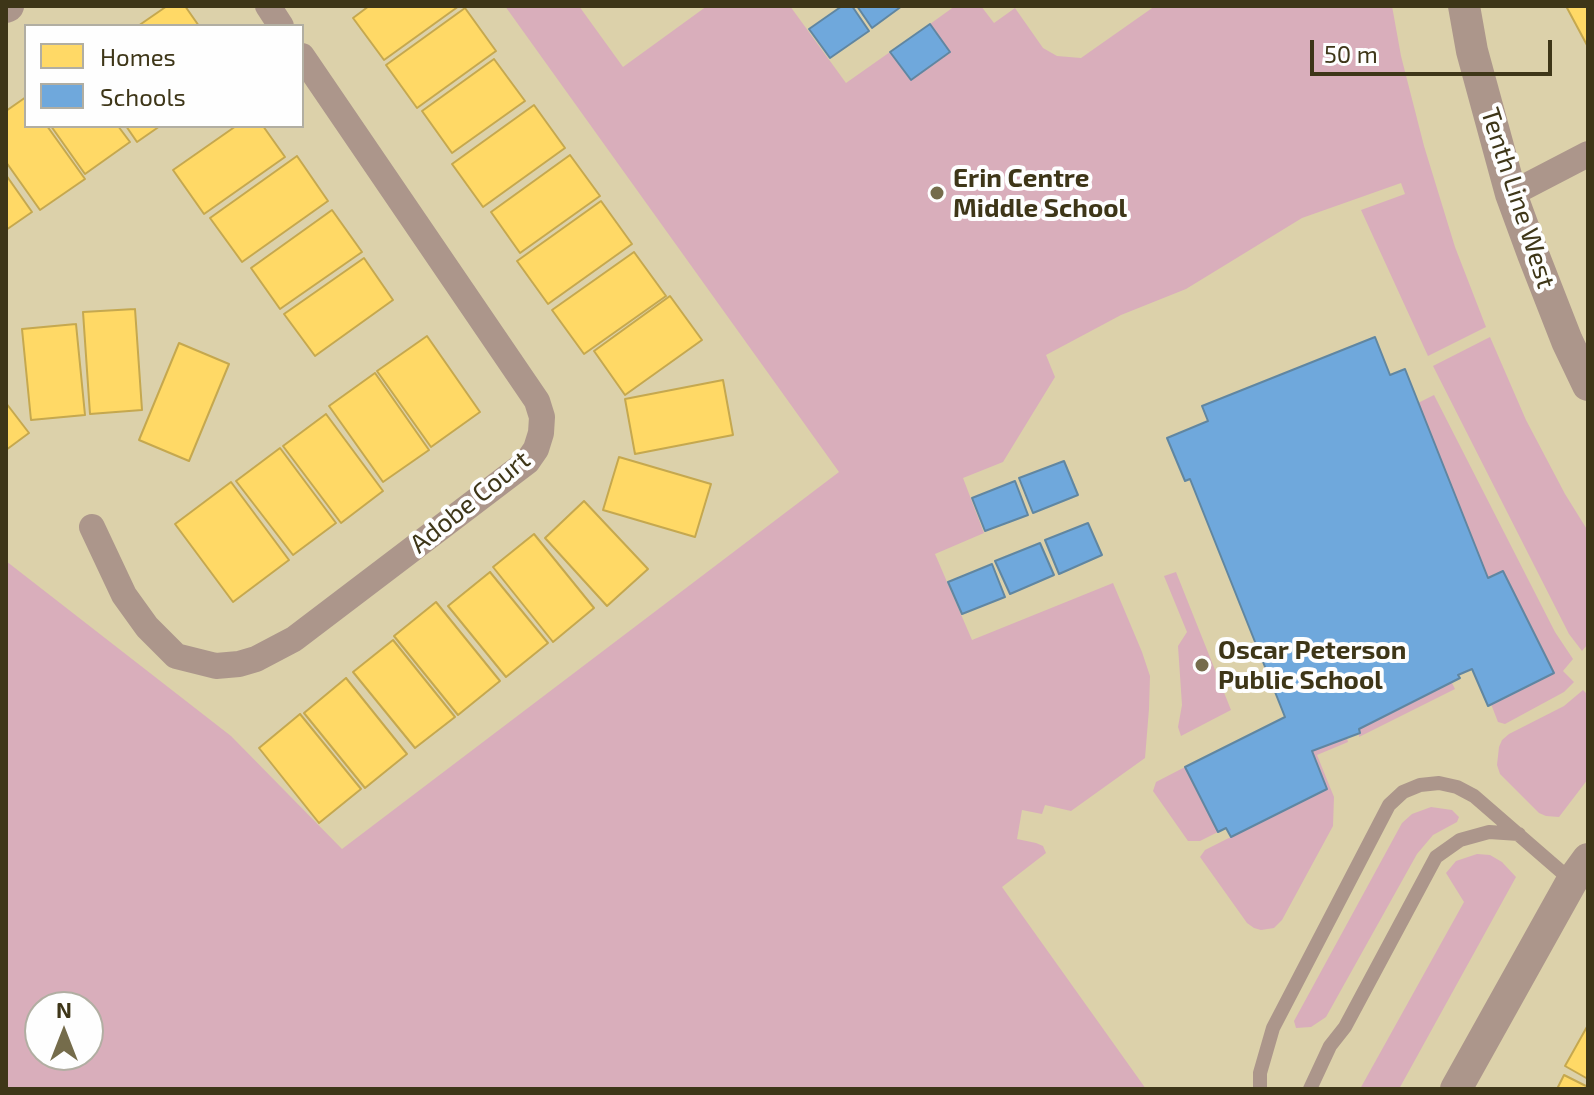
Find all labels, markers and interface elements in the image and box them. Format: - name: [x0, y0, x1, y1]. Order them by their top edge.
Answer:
- legend: [24, 24, 304, 128]
- scale bar: [1314, 24, 1556, 74]
- text: 50 m: [1324, 39, 1378, 68]
- text: Homes: [100, 42, 176, 71]
- text: Schools: [100, 82, 186, 111]
- street label: Tenth Line West: [1474, 104, 1562, 292]
- place label: Erin Centre Middle School: [953, 162, 1127, 224]
- marker: Erin Centre Middle School: [928, 184, 946, 202]
- street label: Adobe Court: [404, 444, 536, 560]
- place label: Oscar Peterson Public School: [1218, 634, 1406, 696]
- marker: Oscar Peterson Public School: [1193, 656, 1211, 674]
- north arrow: [24, 991, 104, 1071]
- text: N: [56, 996, 72, 1022]

